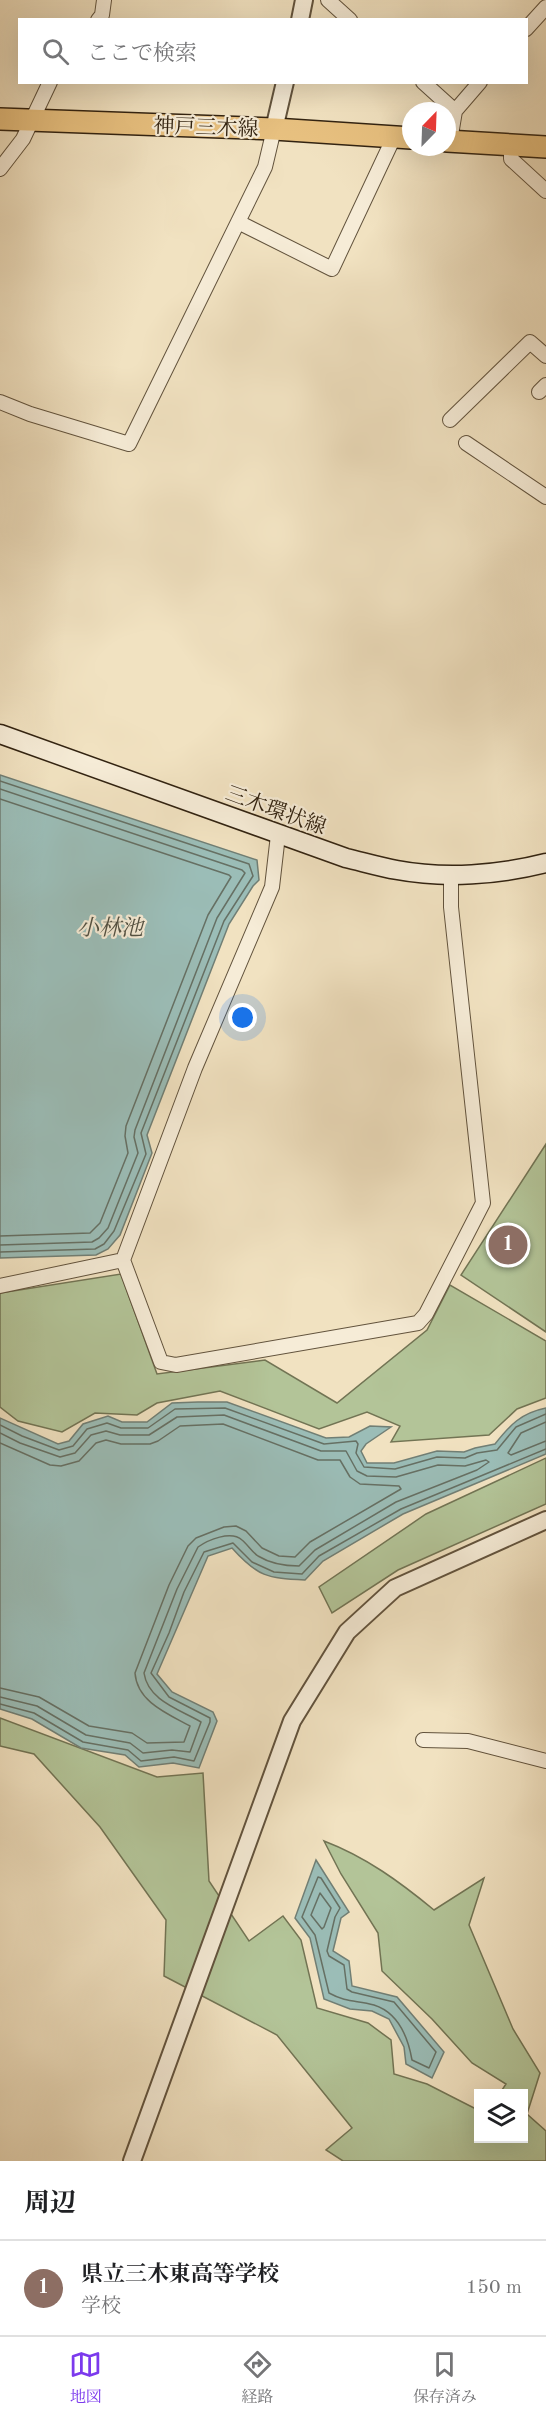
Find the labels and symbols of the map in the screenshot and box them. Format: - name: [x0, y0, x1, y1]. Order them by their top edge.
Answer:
- north arrow: [402, 102, 456, 156]
- street label: 神戸三木線: [153, 114, 259, 141]
- street label: 三木環状線: [223, 782, 329, 839]
- water label: 小林池: [77, 916, 146, 940]
- your location: [228, 1003, 257, 1032]
- pin: 1: [488, 1222, 528, 1268]

